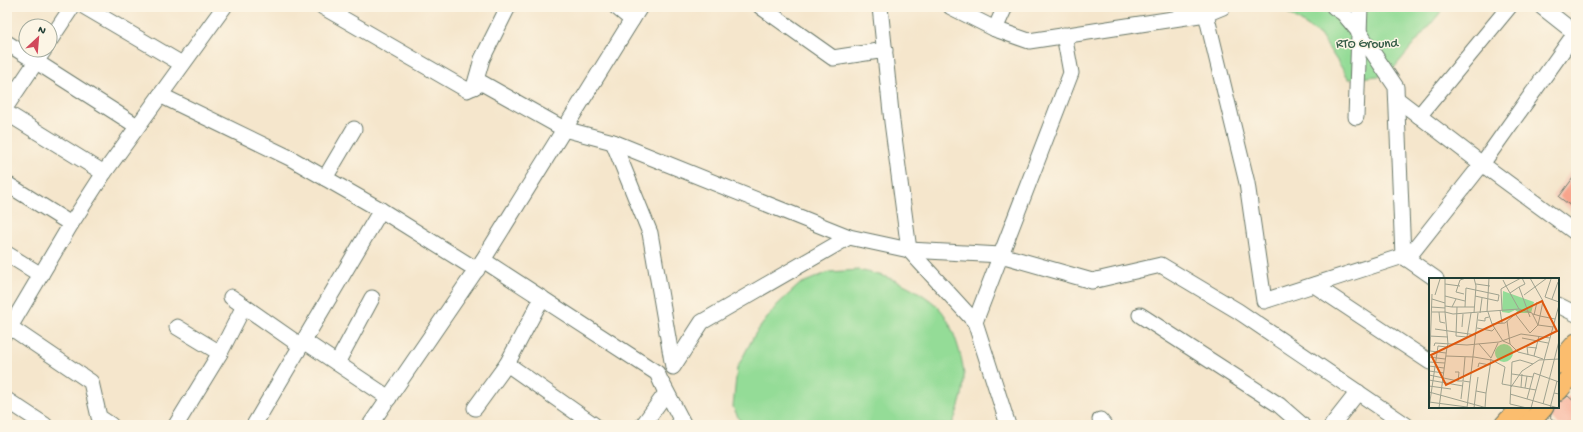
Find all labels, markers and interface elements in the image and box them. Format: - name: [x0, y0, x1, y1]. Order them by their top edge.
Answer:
- north arrow: [18, 18, 58, 58]
- text: N: [36, 24, 47, 38]
- park label: RTO Ground: [1336, 37, 1399, 52]
- inset map: [1429, 278, 1559, 408]

